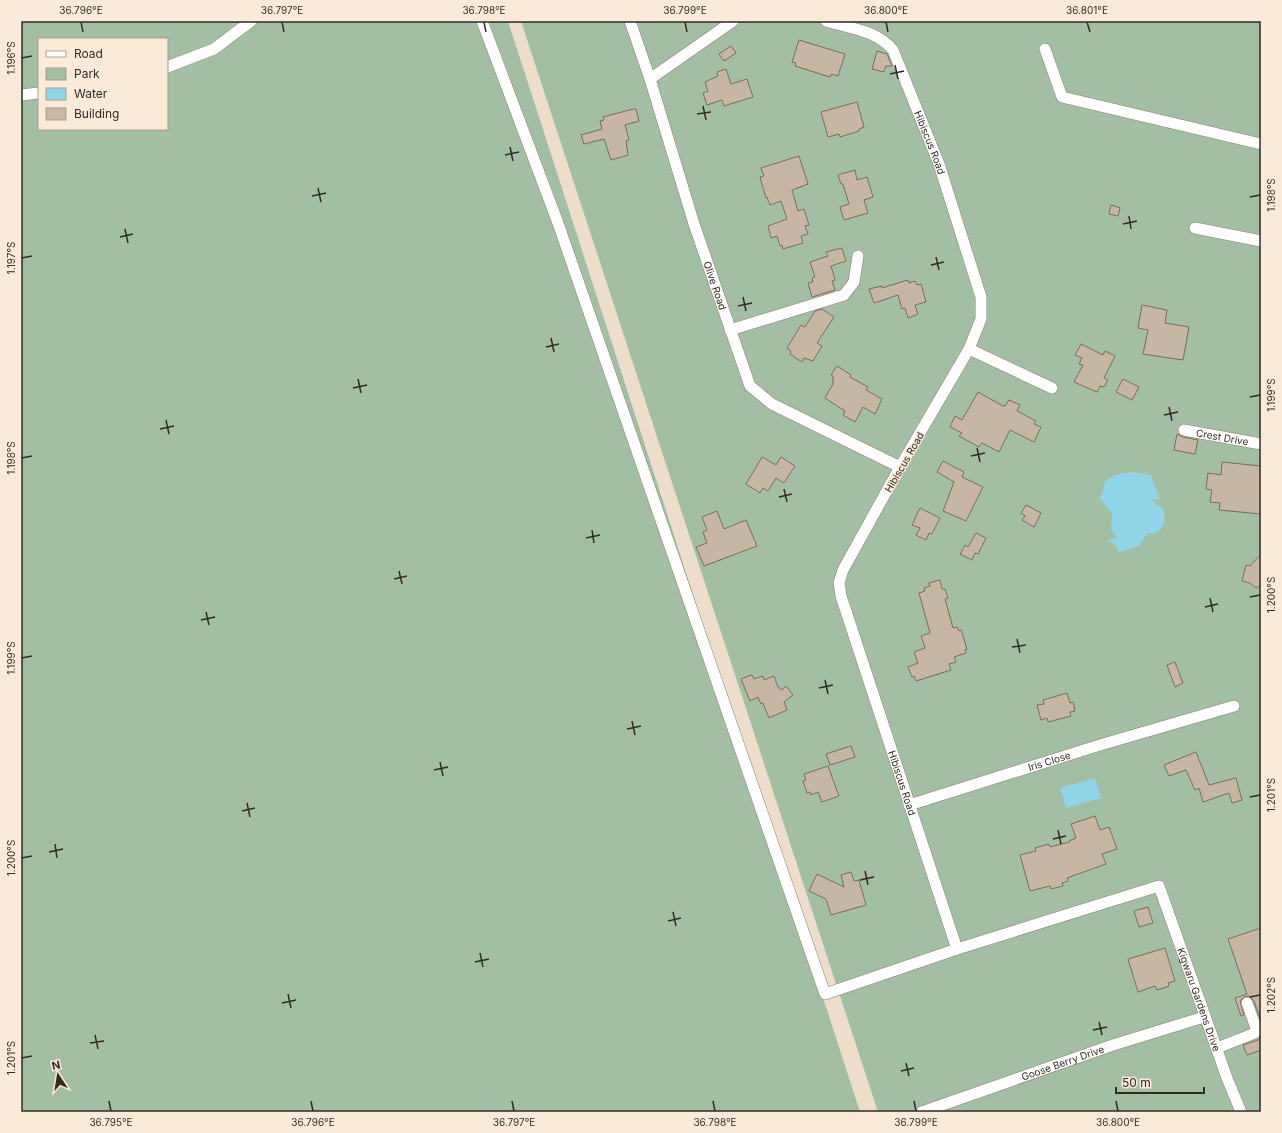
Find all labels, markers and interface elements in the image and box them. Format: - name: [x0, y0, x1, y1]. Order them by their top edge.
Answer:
- text: 36.796°E: [59, 4, 103, 16]
- text: 36.797°E: [261, 4, 303, 16]
- text: 36.798°E: [462, 4, 506, 16]
- text: 36.799°E: [663, 4, 707, 16]
- text: 36.800°E: [864, 4, 908, 16]
- text: 36.801°E: [1066, 4, 1108, 16]
- legend: [38, 38, 168, 130]
- text: 1.196°S: [5, 41, 17, 75]
- text: Road: [74, 46, 103, 61]
- text: Park: [74, 66, 100, 81]
- text: Water: [74, 86, 108, 101]
- text: Building: [74, 106, 119, 121]
- street label: Hibiscus Road: [912, 109, 948, 176]
- text: 1.198°S: [1265, 178, 1277, 212]
- text: 1.197°S: [5, 242, 17, 274]
- street label: Olive Road: [701, 260, 729, 311]
- text: 1.199°S: [1265, 378, 1277, 412]
- street label: Crest Drive: [1195, 426, 1250, 448]
- street label: Hibiscus Road: [882, 430, 926, 494]
- text: 1.198°S: [5, 441, 17, 475]
- text: 1.200°S: [1265, 577, 1277, 613]
- text: 1.199°S: [5, 641, 17, 675]
- street label: Hibiscus Road: [886, 749, 919, 817]
- street label: Iris Close: [1026, 749, 1072, 773]
- text: 1.201°S: [1265, 778, 1277, 812]
- text: 1.200°S: [5, 840, 17, 876]
- street label: Kigwaru Gardens Drive: [1175, 946, 1223, 1053]
- text: 1.202°S: [1265, 977, 1277, 1013]
- text: 1.201°S: [5, 1041, 17, 1075]
- street label: Goose Berry Drive: [1020, 1043, 1106, 1083]
- north arrow: [38, 1055, 78, 1095]
- text: N: [50, 1057, 61, 1073]
- scale bar: [1116, 1069, 1204, 1095]
- text: 50 m: [1122, 1075, 1151, 1090]
- text: 36.795°E: [89, 1116, 133, 1128]
- text: 36.796°E: [291, 1116, 335, 1128]
- text: 36.797°E: [493, 1116, 535, 1128]
- text: 36.798°E: [693, 1116, 737, 1128]
- text: 36.799°E: [894, 1116, 938, 1128]
- text: 36.800°E: [1096, 1116, 1140, 1128]

